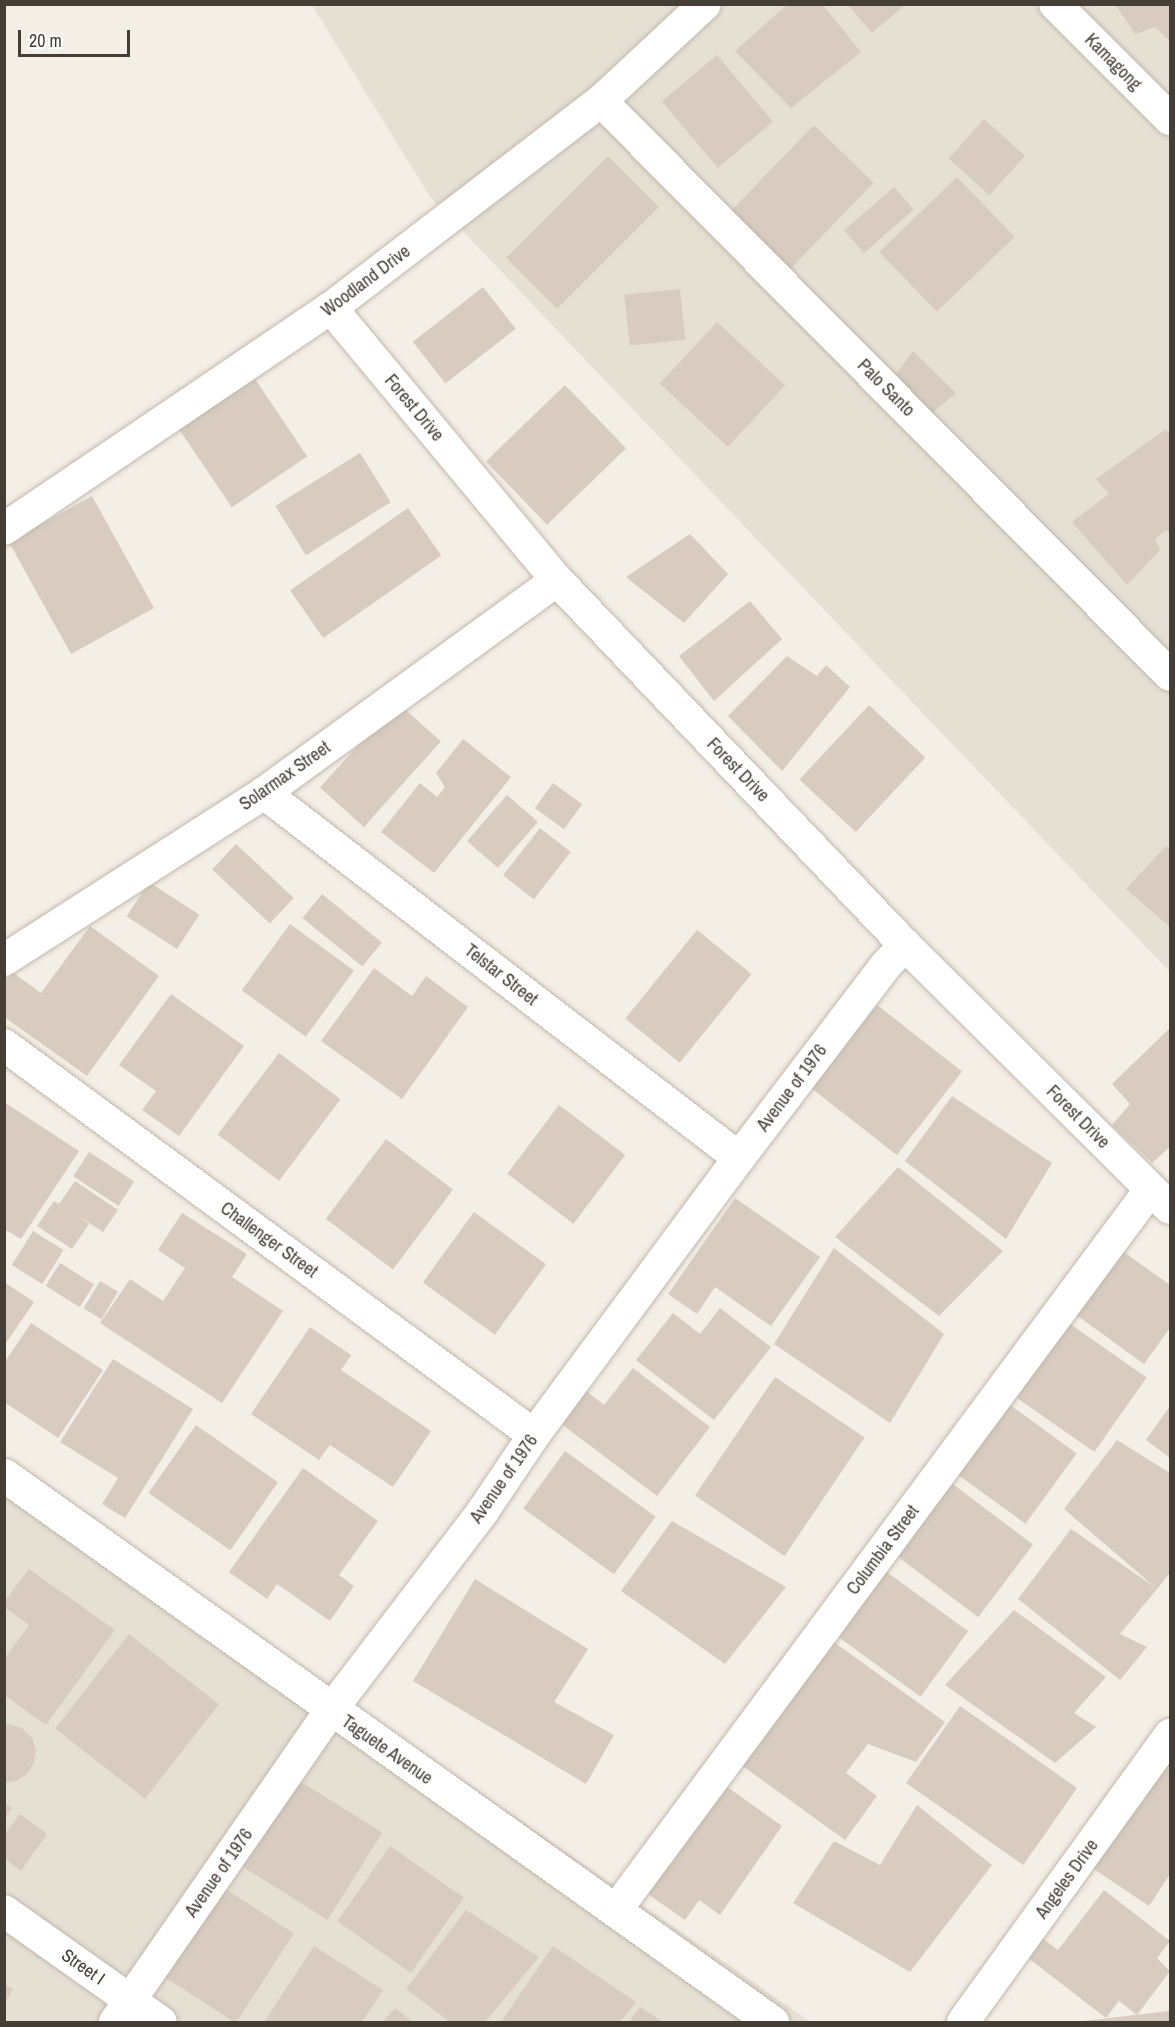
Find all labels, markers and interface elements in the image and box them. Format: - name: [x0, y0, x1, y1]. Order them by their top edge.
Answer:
- scale bar: [21, 18, 134, 56]
- text: 20 m: [29, 28, 62, 53]
- street label: Kamagong: [1080, 29, 1146, 95]
- street label: Woodland Drive: [317, 241, 415, 321]
- street label: Palo Santo: [853, 355, 919, 421]
- street label: Forest Drive: [380, 370, 448, 446]
- street label: Forest Drive: [702, 734, 774, 806]
- street label: Solarmax Street: [235, 737, 335, 815]
- street label: Telstar Street: [460, 940, 542, 1010]
- street label: Avenue of 1976: [752, 1040, 832, 1136]
- street label: Forest Drive: [1042, 1081, 1114, 1153]
- street label: Challenger Street: [216, 1198, 322, 1282]
- street label: Avenue of 1976: [466, 1431, 542, 1527]
- street label: Columbia Street: [842, 1501, 924, 1599]
- street label: Taguete Avenue: [337, 1711, 437, 1789]
- street label: Avenue of 1976: [181, 1825, 257, 1921]
- street label: Angeles Drive: [1031, 1835, 1103, 1923]
- street label: Street I: [57, 1945, 109, 1989]

